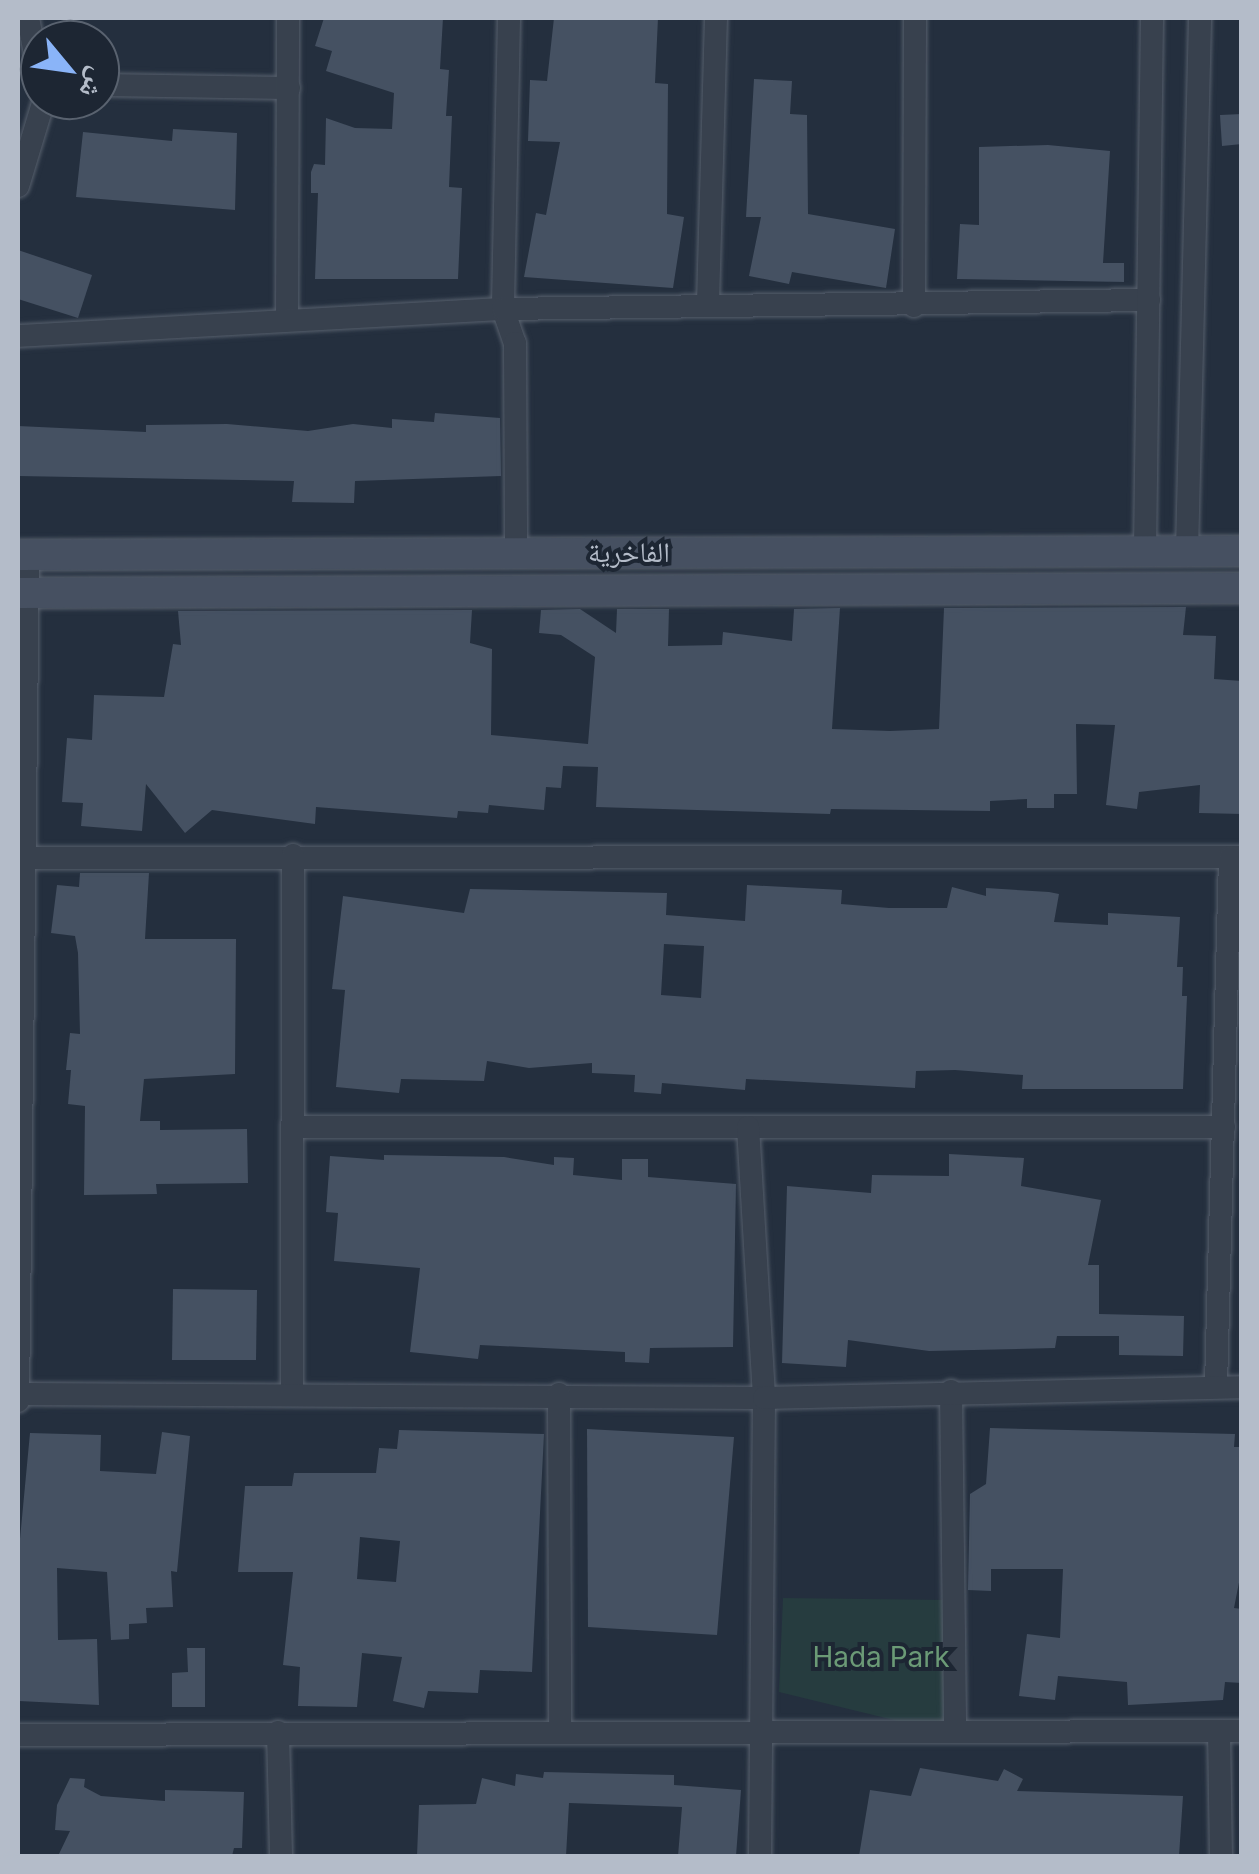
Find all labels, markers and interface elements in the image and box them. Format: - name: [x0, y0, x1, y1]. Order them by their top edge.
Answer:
- north arrow: [20, 20, 120, 120]
- text: ش: [72, 62, 117, 105]
- street label: الفاخرية: [588, 535, 670, 569]
- park label: Hada Park: [812, 1640, 950, 1674]

